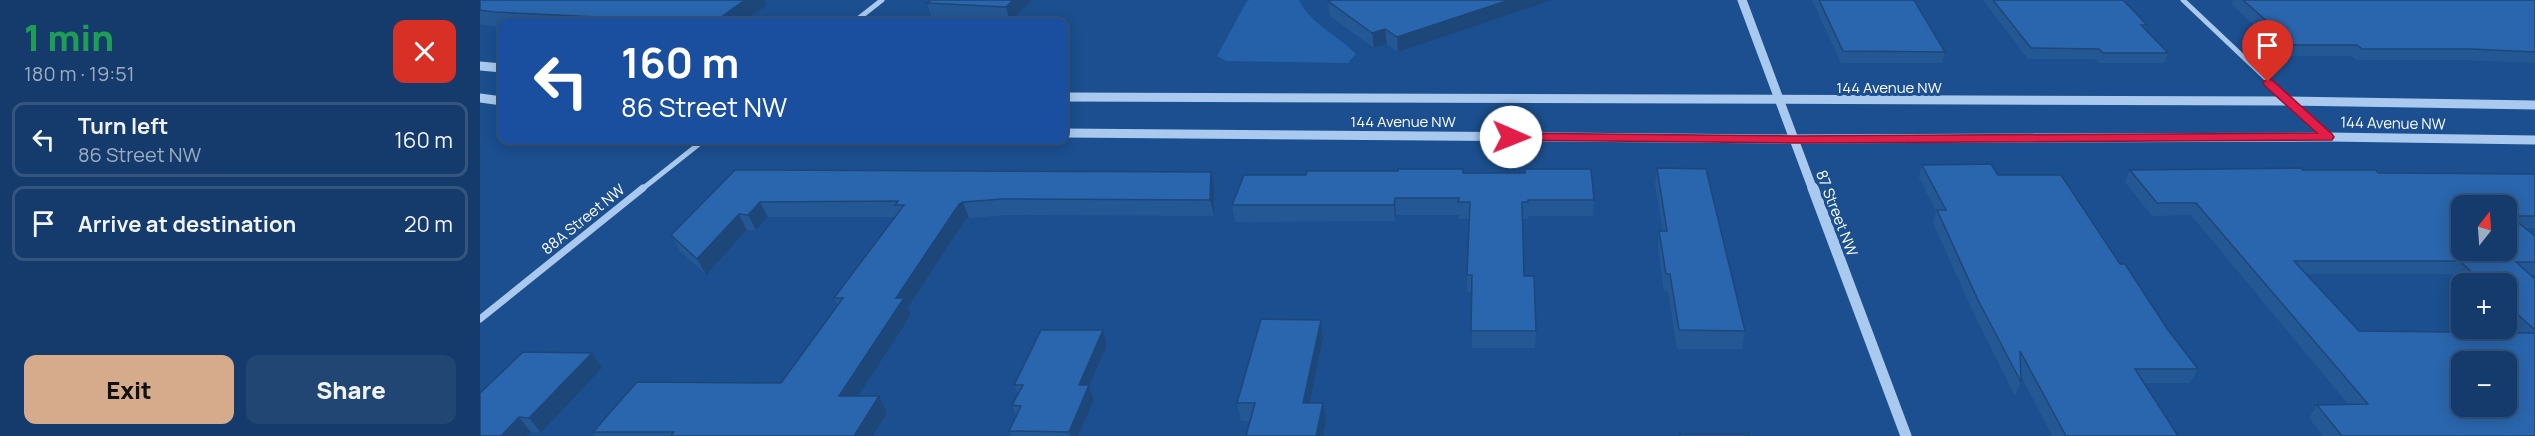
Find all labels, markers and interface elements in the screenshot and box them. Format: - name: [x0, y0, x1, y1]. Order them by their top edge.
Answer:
- text: 1 min: [24, 13, 114, 62]
- button: close: [393, 20, 456, 83]
- pin: [2242, 20, 2293, 82]
- icon: arrive: [2251, 29, 2284, 62]
- text: 160 m: [621, 33, 739, 91]
- icon: left: [522, 42, 600, 120]
- text: 180 m · 19:51: [24, 60, 135, 87]
- street label: 144 Avenue NW: [1836, 77, 1942, 98]
- text: 86 Street NW: [621, 88, 787, 125]
- position arrow: [1479, 105, 1543, 169]
- text: Turn left: [78, 111, 168, 141]
- street label: 144 Avenue NW: [1350, 111, 1456, 132]
- street label: 144 Avenue NW: [2340, 112, 2446, 134]
- icon: left: [27, 123, 60, 156]
- text: 160 m: [394, 125, 453, 155]
- text: 86 Street NW: [78, 141, 201, 168]
- street label: 87 Street NW: [1811, 167, 1863, 259]
- street label: 88A Street NW: [537, 179, 629, 259]
- north arrow: [2451, 195, 2517, 261]
- map controls: [2451, 195, 2517, 417]
- icon: arrive: [27, 207, 60, 240]
- text: Arrive at destination: [78, 209, 296, 239]
- text: 20 m: [404, 209, 453, 239]
- button: +: [2451, 273, 2517, 339]
- button: −: [2451, 351, 2517, 417]
- button: Exit: [24, 355, 234, 424]
- button: Share: [246, 355, 456, 424]

